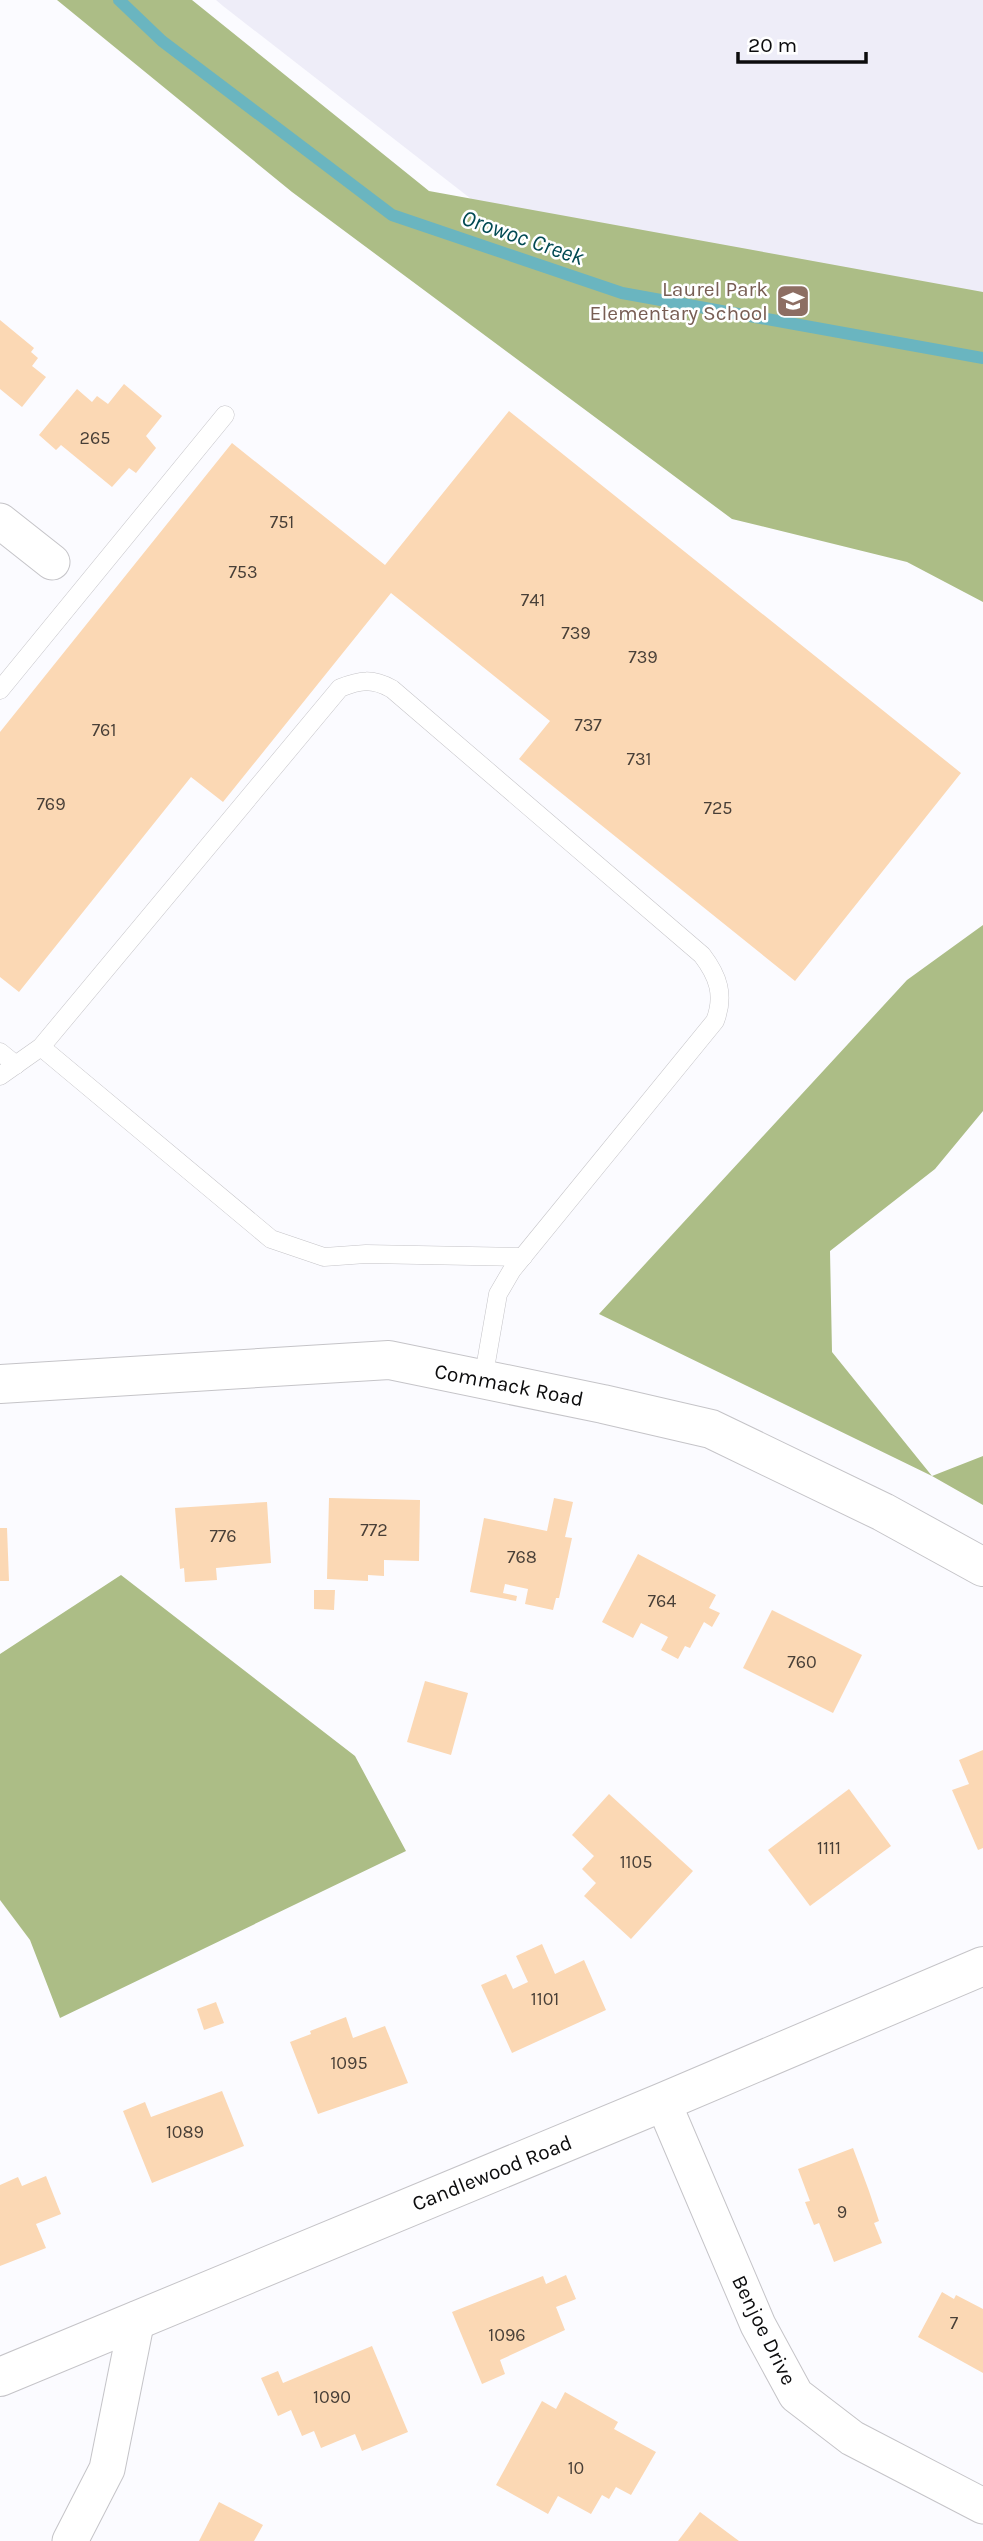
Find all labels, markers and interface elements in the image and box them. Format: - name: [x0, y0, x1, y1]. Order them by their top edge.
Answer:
- scale bar: [738, 21, 866, 65]
- text: 20 m: [748, 33, 797, 57]
- water label: Orowoc Creek: [458, 204, 588, 271]
- place label: Laurel Park Elementary School: [590, 277, 768, 325]
- school or university icon: Laurel Park Elementary School: [774, 282, 812, 320]
- house number: 265: [80, 427, 110, 449]
- house number: 751: [270, 511, 294, 533]
- house number: 753: [228, 561, 258, 583]
- house number: 741: [521, 589, 545, 611]
- house number: 739: [561, 622, 591, 644]
- house number: 739: [628, 646, 658, 668]
- house number: 737: [574, 714, 602, 736]
- house number: 761: [92, 719, 116, 741]
- house number: 731: [626, 748, 652, 770]
- house number: 769: [36, 793, 66, 815]
- house number: 725: [703, 797, 733, 819]
- street label: Commack Road: [432, 1359, 586, 1411]
- house number: 772: [360, 1519, 388, 1541]
- house number: 776: [209, 1525, 237, 1547]
- house number: 768: [507, 1546, 537, 1568]
- house number: 764: [648, 1590, 676, 1612]
- house number: 760: [787, 1651, 817, 1673]
- house number: 1111: [817, 1837, 841, 1859]
- house number: 1105: [620, 1851, 652, 1873]
- house number: 1101: [531, 1988, 559, 2010]
- house number: 1095: [330, 2052, 368, 2074]
- house number: 1089: [166, 2121, 204, 2143]
- street label: Candlewood Road: [409, 2130, 575, 2216]
- house number: 9: [837, 2201, 847, 2223]
- street label: Benjoe Drive: [727, 2271, 801, 2389]
- house number: 7: [950, 2312, 959, 2334]
- house number: 1096: [488, 2324, 526, 2346]
- house number: 1090: [313, 2386, 351, 2408]
- house number: 10: [568, 2457, 584, 2479]

